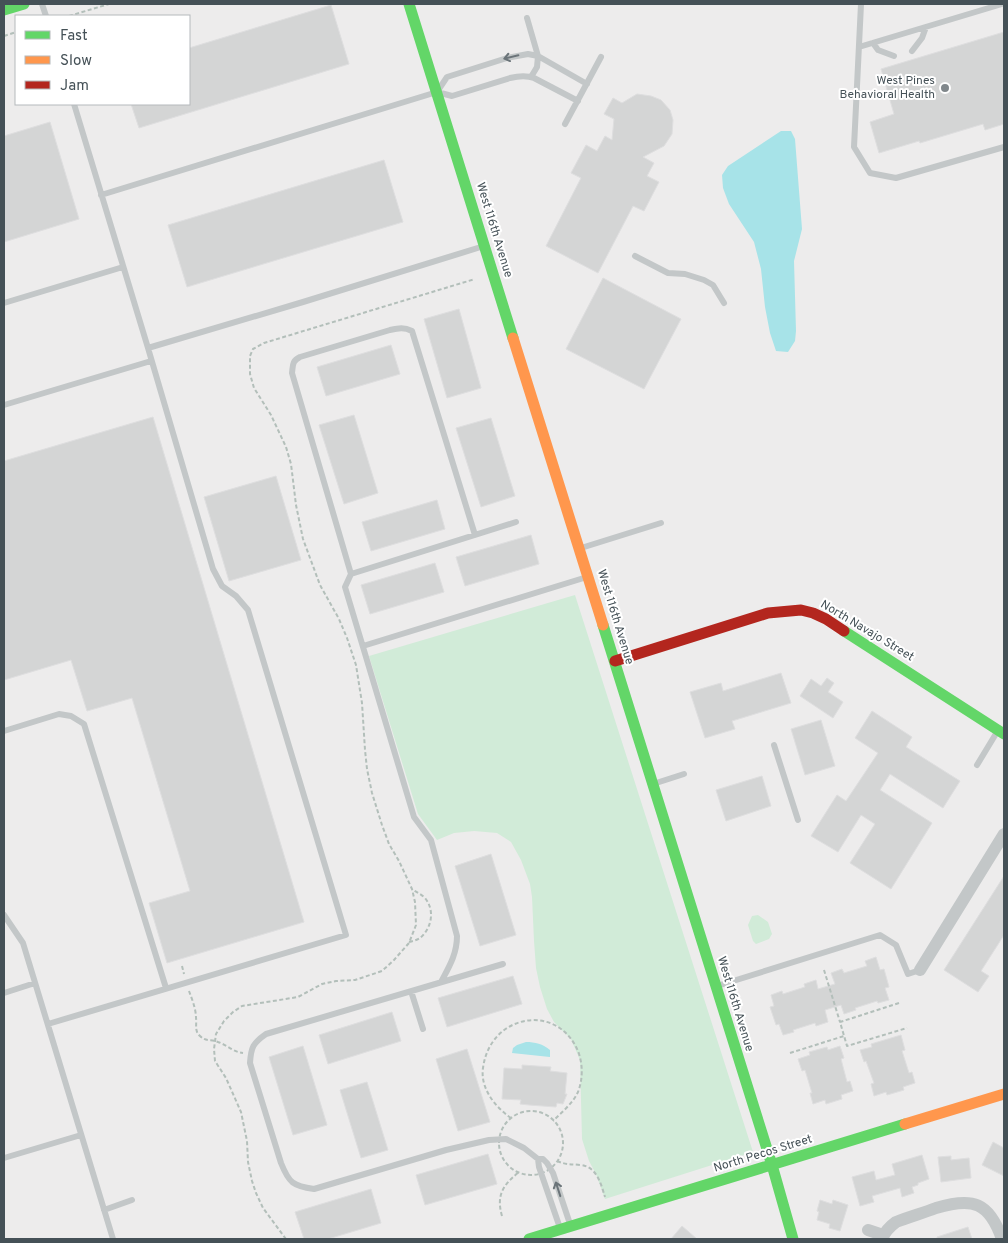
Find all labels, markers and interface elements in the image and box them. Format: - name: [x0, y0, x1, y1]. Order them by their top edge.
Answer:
- legend: [15, 15, 190, 105]
- text: Fast: [60, 27, 88, 46]
- text: Slow: [60, 52, 92, 71]
- one-way arrow: [503, 53, 519, 62]
- place label: West Pines Behavioral Health: [840, 73, 935, 103]
- text: Jam: [60, 77, 89, 96]
- marker: West Pines Behavioral Health: [939, 82, 951, 94]
- street label: West 116th Avenue: [472, 180, 516, 280]
- street label: West 116th Avenue: [593, 567, 637, 667]
- street label: North Navajo Street: [817, 597, 917, 665]
- street label: West 116th Avenue: [713, 954, 757, 1054]
- street label: North Pecos Street: [712, 1131, 814, 1177]
- one-way arrow: [552, 1182, 562, 1198]

